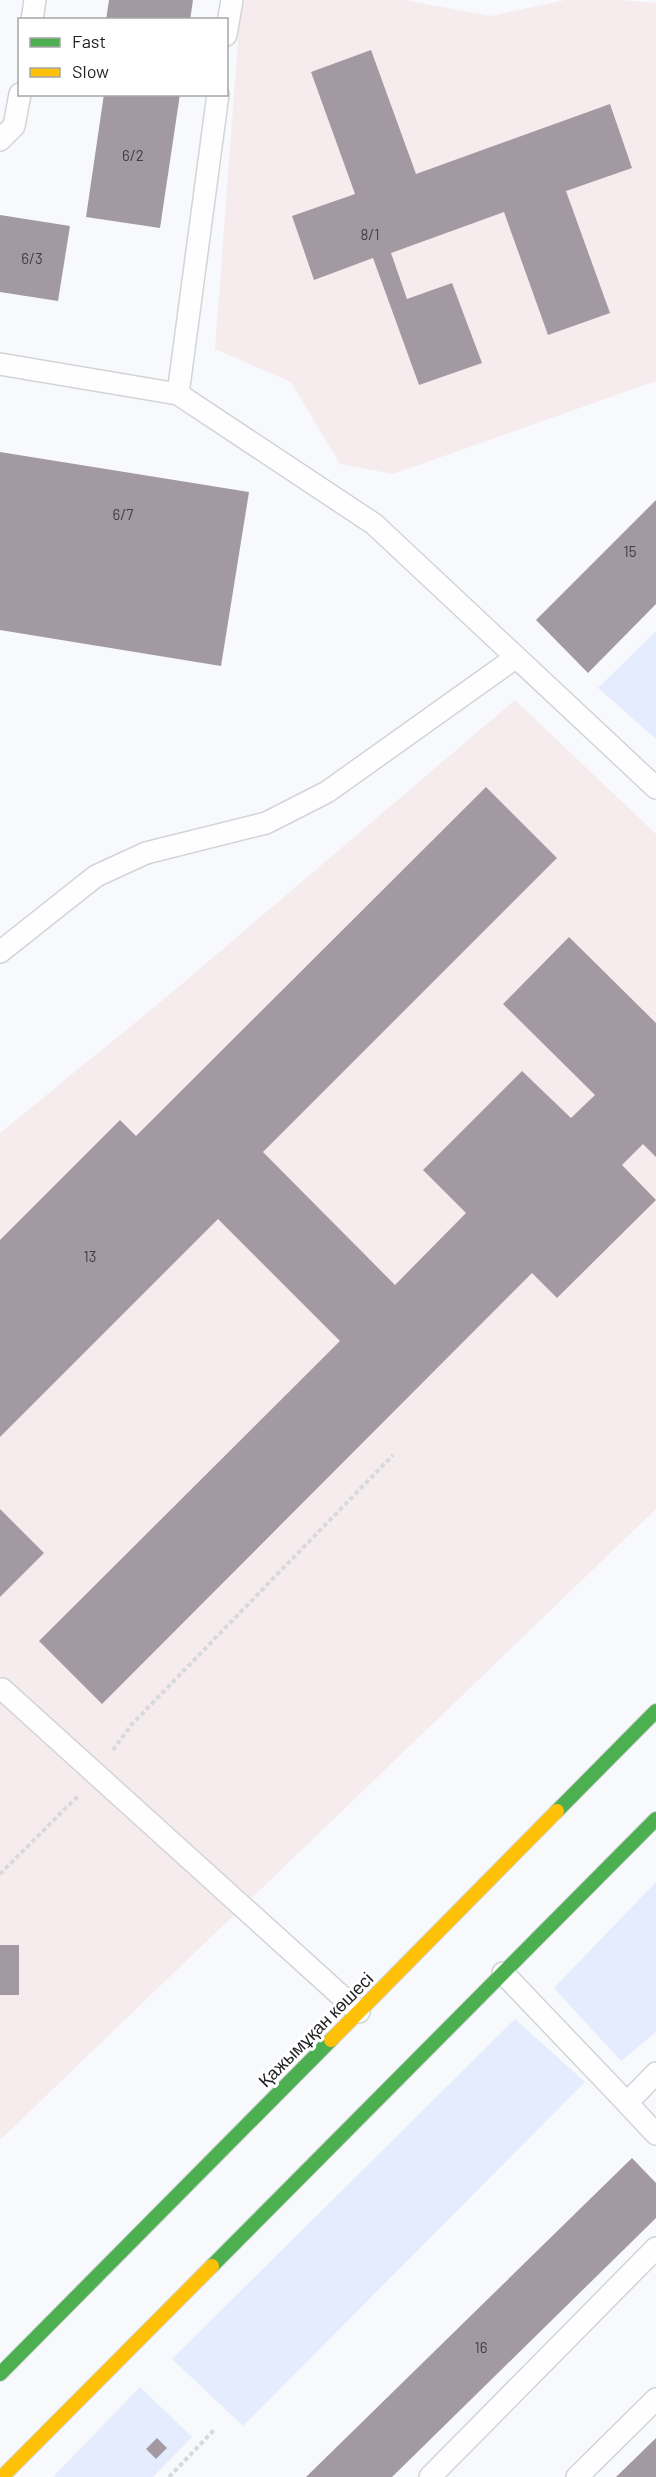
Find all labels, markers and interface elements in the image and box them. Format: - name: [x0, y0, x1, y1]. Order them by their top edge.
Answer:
- legend: [18, 18, 228, 96]
- text: Fast: [72, 30, 106, 52]
- text: Slow: [72, 60, 109, 82]
- house number: 6/2: [122, 146, 144, 164]
- house number: 8/1: [360, 225, 380, 243]
- house number: 6/3: [21, 249, 43, 267]
- house number: 6/7: [113, 505, 133, 523]
- house number: 15: [624, 542, 636, 560]
- house number: 13: [84, 1247, 96, 1265]
- street label: Қажымұқан көшесі: [253, 1967, 377, 2091]
- house number: 16: [475, 2338, 487, 2356]

